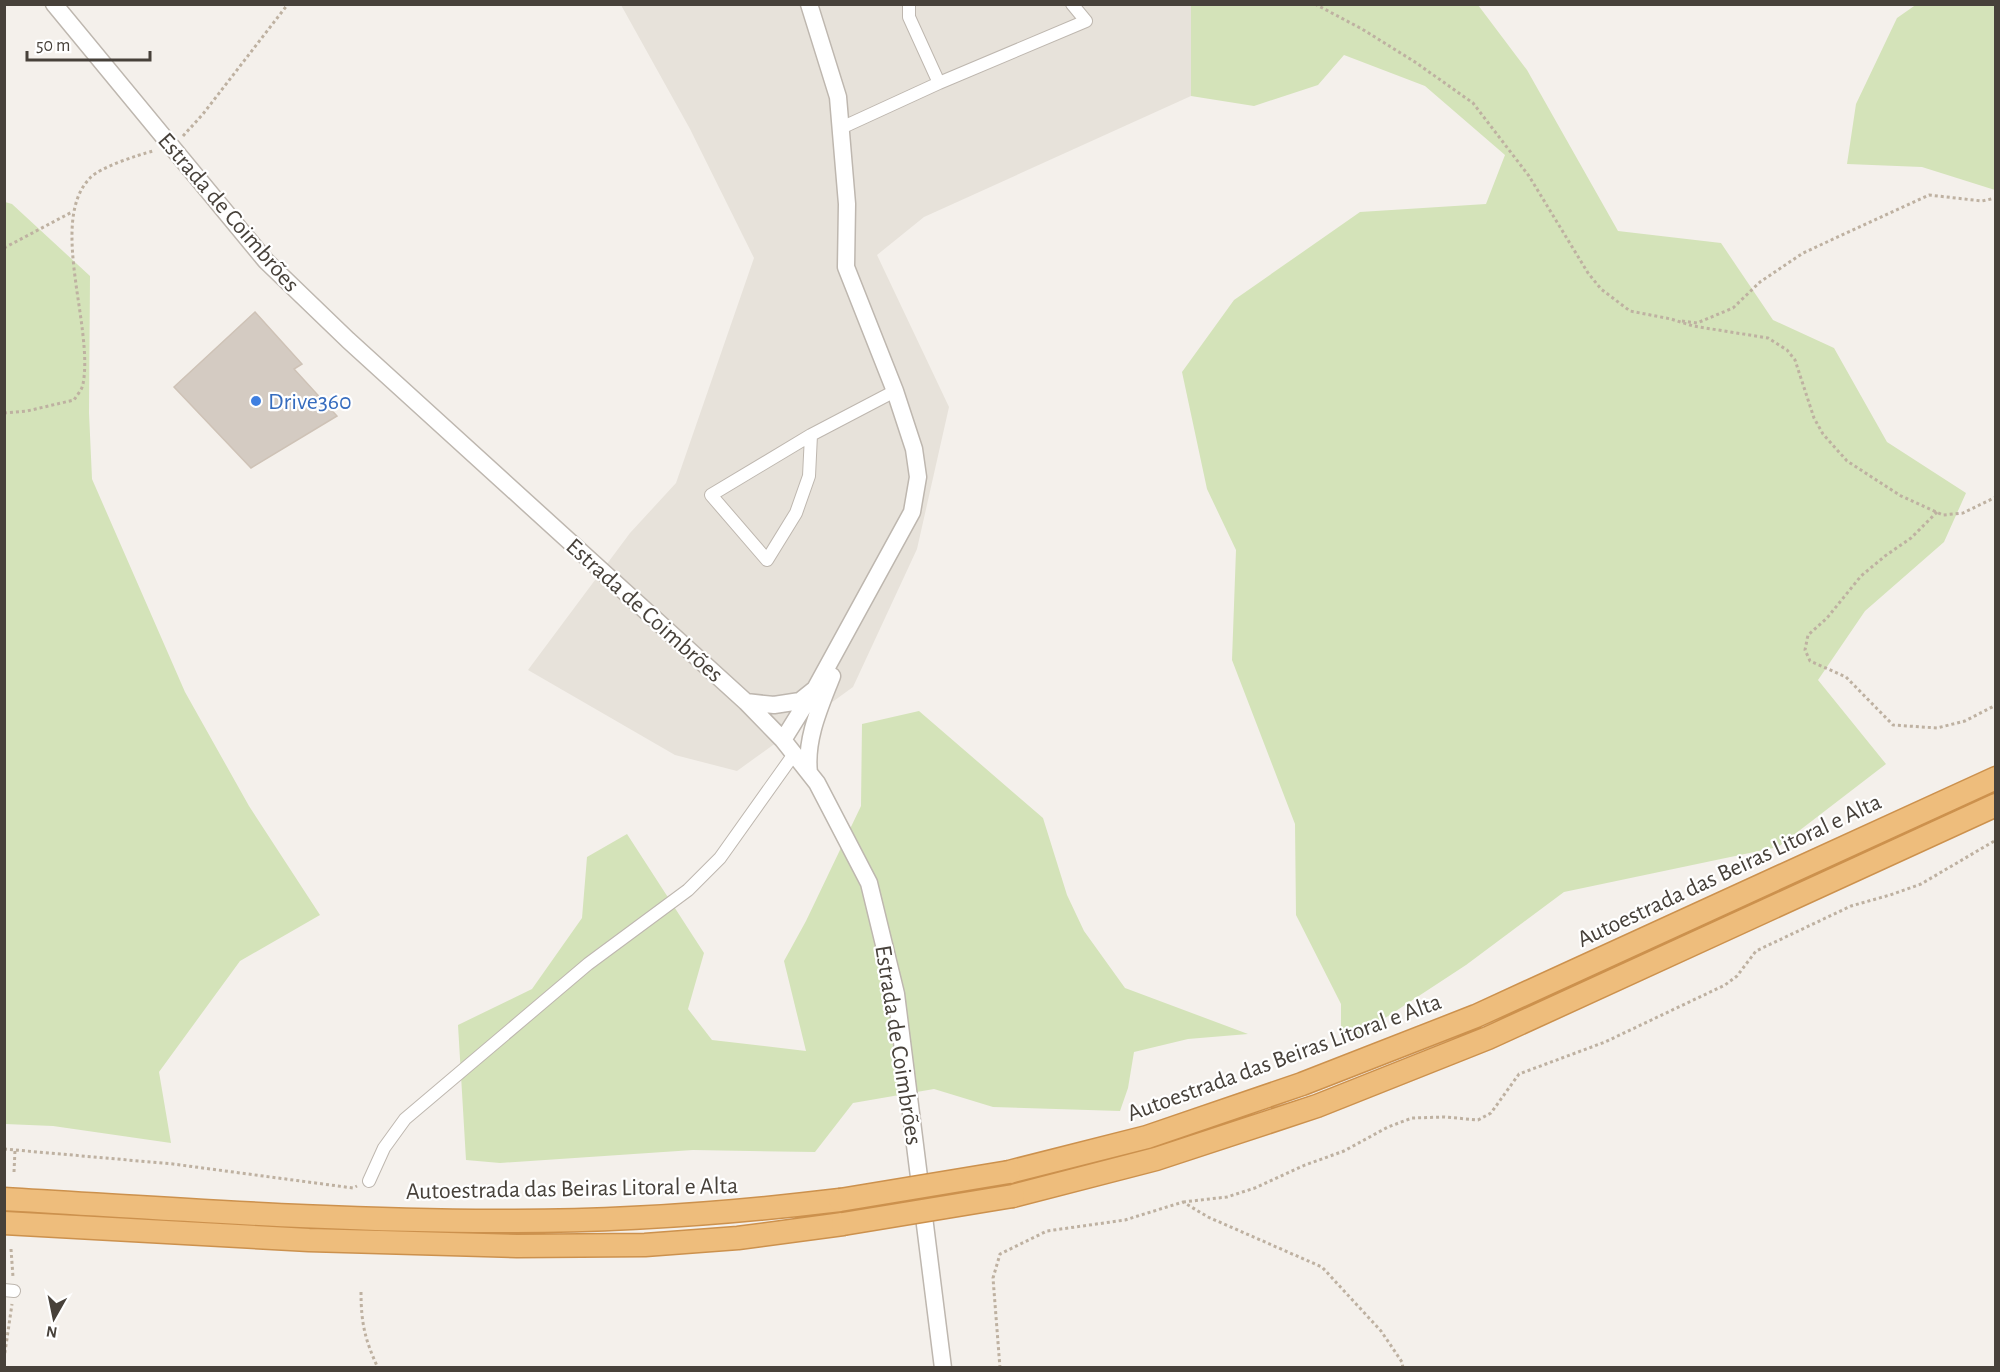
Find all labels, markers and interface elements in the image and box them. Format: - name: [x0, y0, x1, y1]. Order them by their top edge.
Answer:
- scale bar: [27, 24, 150, 62]
- text: 50 m: [36, 37, 70, 55]
- street label: Estrada de Coimbrões: [153, 129, 304, 297]
- place label: Drive360: [268, 390, 352, 414]
- marker: Drive360: [249, 394, 263, 408]
- street label: Estrada de Coimbrões: [561, 534, 727, 687]
- street label: Autoestrada das Beiras Litoral e Alta: [1574, 790, 1885, 952]
- street label: Estrada de Coimbrões: [870, 944, 926, 1147]
- street label: Autoestrada das Beiras Litoral e Alta: [1124, 990, 1445, 1126]
- street label: Autoestrada das Beiras Litoral e Alta: [406, 1174, 738, 1204]
- north arrow: [24, 1288, 84, 1348]
- text: N: [45, 1323, 59, 1341]

